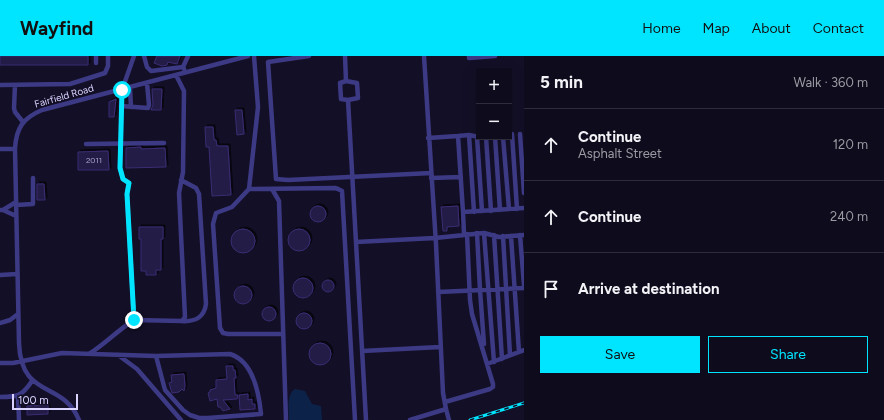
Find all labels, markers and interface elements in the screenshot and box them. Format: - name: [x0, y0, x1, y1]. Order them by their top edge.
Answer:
- text: Wayfind: [20, 17, 93, 40]
- text: Home: [642, 20, 681, 37]
- text: Map: [703, 20, 730, 37]
- text: About: [752, 20, 791, 37]
- text: Contact: [813, 20, 864, 37]
- map controls: [476, 68, 512, 140]
- button: +: [476, 68, 512, 104]
- text: 5 min: [540, 72, 583, 92]
- text: Walk · 360 m: [793, 75, 868, 90]
- street label: Fairfield Road: [33, 81, 95, 111]
- route start: [113, 81, 131, 99]
- button: −: [476, 104, 512, 140]
- text: Continue: [578, 128, 641, 146]
- icon: ahead: [540, 134, 562, 156]
- text: 120 m: [833, 137, 868, 152]
- text: Asphalt Street: [578, 146, 662, 161]
- house number: 2011: [86, 155, 102, 165]
- icon: ahead: [540, 206, 562, 228]
- text: Continue: [578, 208, 641, 226]
- text: 240 m: [830, 209, 868, 224]
- icon: arrive: [540, 278, 562, 300]
- text: Arrive at destination: [578, 280, 719, 298]
- route end: [125, 311, 143, 329]
- button: Save: [540, 336, 700, 373]
- button: Share: [708, 336, 868, 373]
- scale bar: [12, 392, 78, 411]
- text: 100 m: [18, 394, 49, 407]

